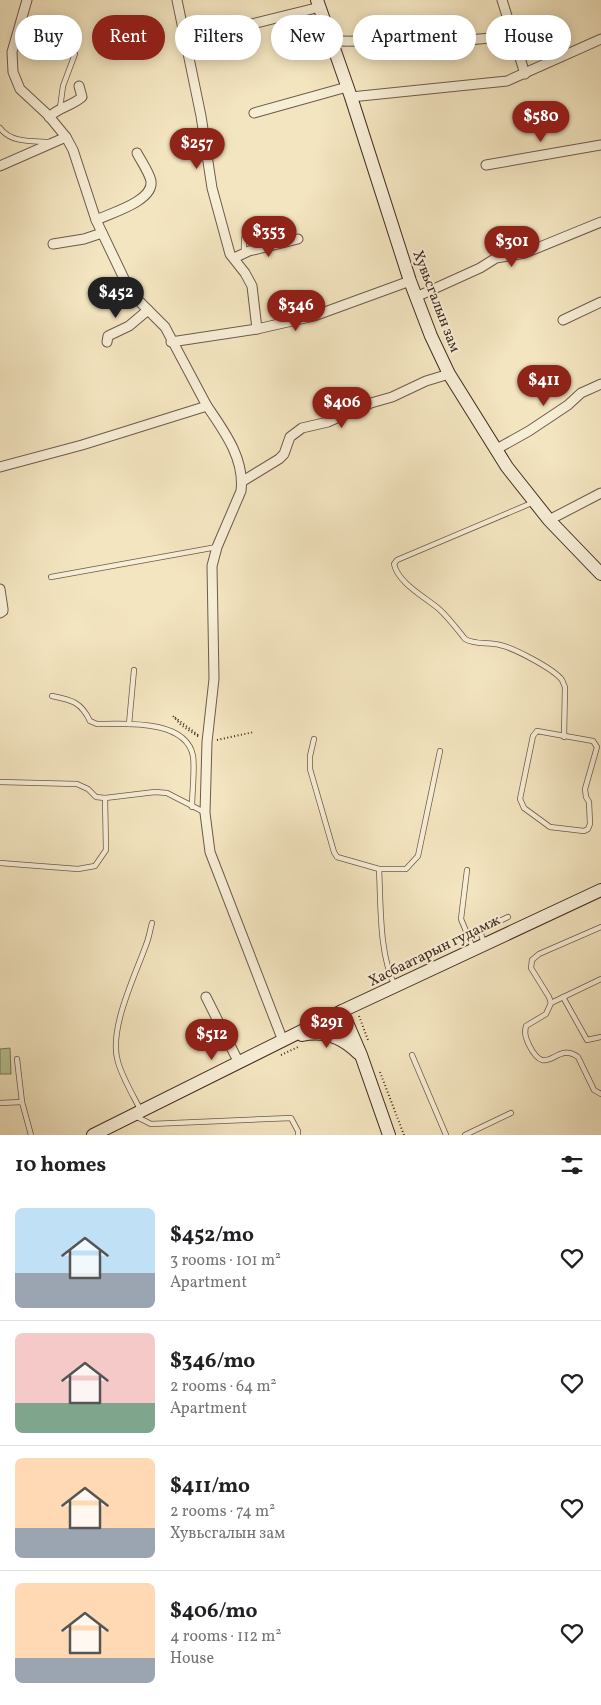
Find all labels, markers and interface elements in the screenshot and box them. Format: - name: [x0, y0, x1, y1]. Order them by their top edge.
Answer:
- chip: Buy: [15, 15, 82, 60]
- chip: Rent: [92, 15, 165, 60]
- chip: Filters: [175, 15, 261, 60]
- chip: New: [271, 15, 343, 60]
- chip: Apartment: [353, 15, 476, 60]
- chip: House: [486, 15, 571, 60]
- pin: $580: [511, 100, 571, 143]
- text: $580: [523, 106, 559, 128]
- pin: $257: [167, 128, 227, 170]
- text: $257: [181, 133, 213, 155]
- pin: $353: [239, 216, 299, 258]
- text: $353: [253, 221, 285, 243]
- pin: $301: [482, 226, 542, 268]
- text: $301: [495, 231, 529, 253]
- street label: Хувьсгалын зам: [406, 247, 465, 356]
- pin: $452: [86, 276, 146, 319]
- text: $452: [99, 282, 133, 304]
- pin: $346: [266, 290, 326, 332]
- text: $346: [278, 295, 314, 317]
- pin: $411: [514, 364, 574, 407]
- text: $411: [528, 370, 560, 392]
- pin: $406: [312, 386, 372, 429]
- text: $406: [323, 392, 361, 414]
- street label: Хасбаатарын гудамж: [365, 910, 504, 992]
- pin: $291: [297, 1006, 357, 1049]
- text: $291: [311, 1012, 343, 1034]
- pin: $512: [182, 1018, 242, 1061]
- text: $512: [196, 1024, 228, 1046]
- text: 10 homes: [15, 1151, 106, 1180]
- icon: filters: [558, 1151, 586, 1179]
- text: $452/mo: [170, 1221, 254, 1250]
- icon: home: [55, 1228, 115, 1288]
- icon: heart: [558, 1244, 586, 1272]
- text: 3 rooms · 101 m²: [170, 1250, 281, 1272]
- text: Apartment: [170, 1272, 247, 1294]
- text: $346/mo: [170, 1347, 255, 1376]
- icon: home: [55, 1353, 115, 1413]
- icon: heart: [558, 1369, 586, 1397]
- text: 2 rooms · 64 m²: [170, 1376, 277, 1398]
- text: Apartment: [170, 1398, 247, 1420]
- text: $411/mo: [170, 1472, 250, 1501]
- icon: home: [55, 1478, 115, 1538]
- icon: heart: [558, 1494, 586, 1522]
- text: 2 rooms · 74 m²: [170, 1501, 275, 1523]
- text: Хувьсгалын зам: [170, 1523, 285, 1545]
- text: $406/mo: [170, 1597, 257, 1626]
- icon: home: [55, 1603, 115, 1663]
- icon: heart: [558, 1619, 586, 1647]
- text: 4 rooms · 112 m²: [170, 1626, 281, 1648]
- text: House: [170, 1648, 214, 1670]

